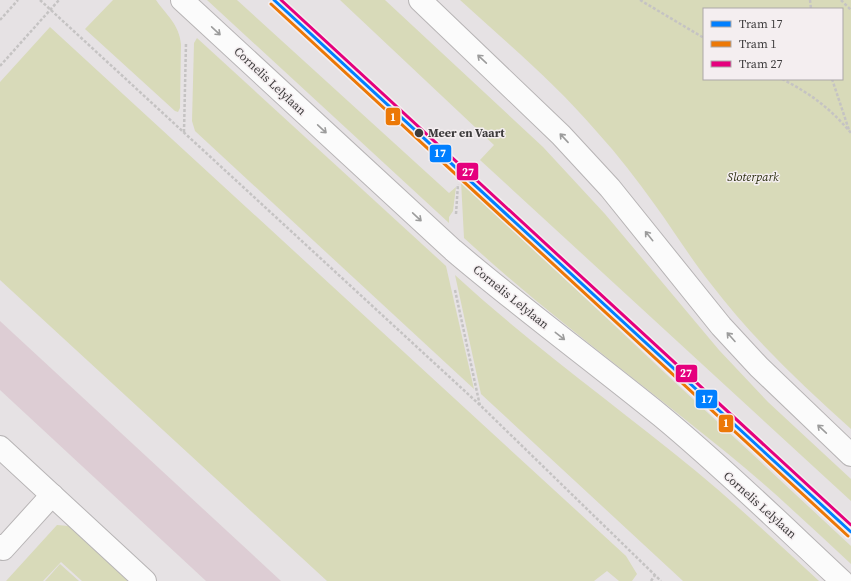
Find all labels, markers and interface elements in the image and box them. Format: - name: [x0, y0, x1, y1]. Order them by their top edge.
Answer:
- legend: [703, 8, 843, 80]
- text: Tram 17: [739, 16, 783, 32]
- one-way arrow: [211, 26, 221, 36]
- text: Tram 1: [739, 36, 777, 52]
- street label: Cornelis Lelylaan: [231, 43, 309, 119]
- one-way arrow: [477, 54, 487, 64]
- text: Tram 27: [739, 56, 783, 72]
- line badge: 1: [385, 107, 401, 126]
- text: 1: [390, 110, 396, 125]
- one-way arrow: [316, 124, 327, 133]
- place label: Meer en Vaart: [428, 125, 505, 141]
- marker: Meer en Vaart: [413, 127, 425, 139]
- one-way arrow: [560, 133, 569, 143]
- line badge: 17: [429, 144, 452, 163]
- text: 17: [434, 146, 446, 161]
- line badge: 27: [456, 162, 479, 181]
- text: 27: [462, 165, 474, 180]
- park label: Sloterpark: [727, 169, 779, 185]
- one-way arrow: [412, 212, 422, 222]
- one-way arrow: [645, 230, 653, 241]
- street label: Cornelis Lelylaan: [470, 261, 552, 333]
- one-way arrow: [554, 332, 565, 341]
- one-way arrow: [727, 332, 736, 342]
- line badge: 27: [675, 364, 698, 383]
- text: 27: [680, 366, 692, 381]
- line badge: 17: [695, 389, 718, 409]
- text: 17: [701, 392, 713, 407]
- line badge: 1: [718, 414, 734, 433]
- text: 1: [723, 416, 729, 431]
- one-way arrow: [818, 425, 828, 434]
- street label: Cornelis Lelylaan: [720, 468, 800, 542]

